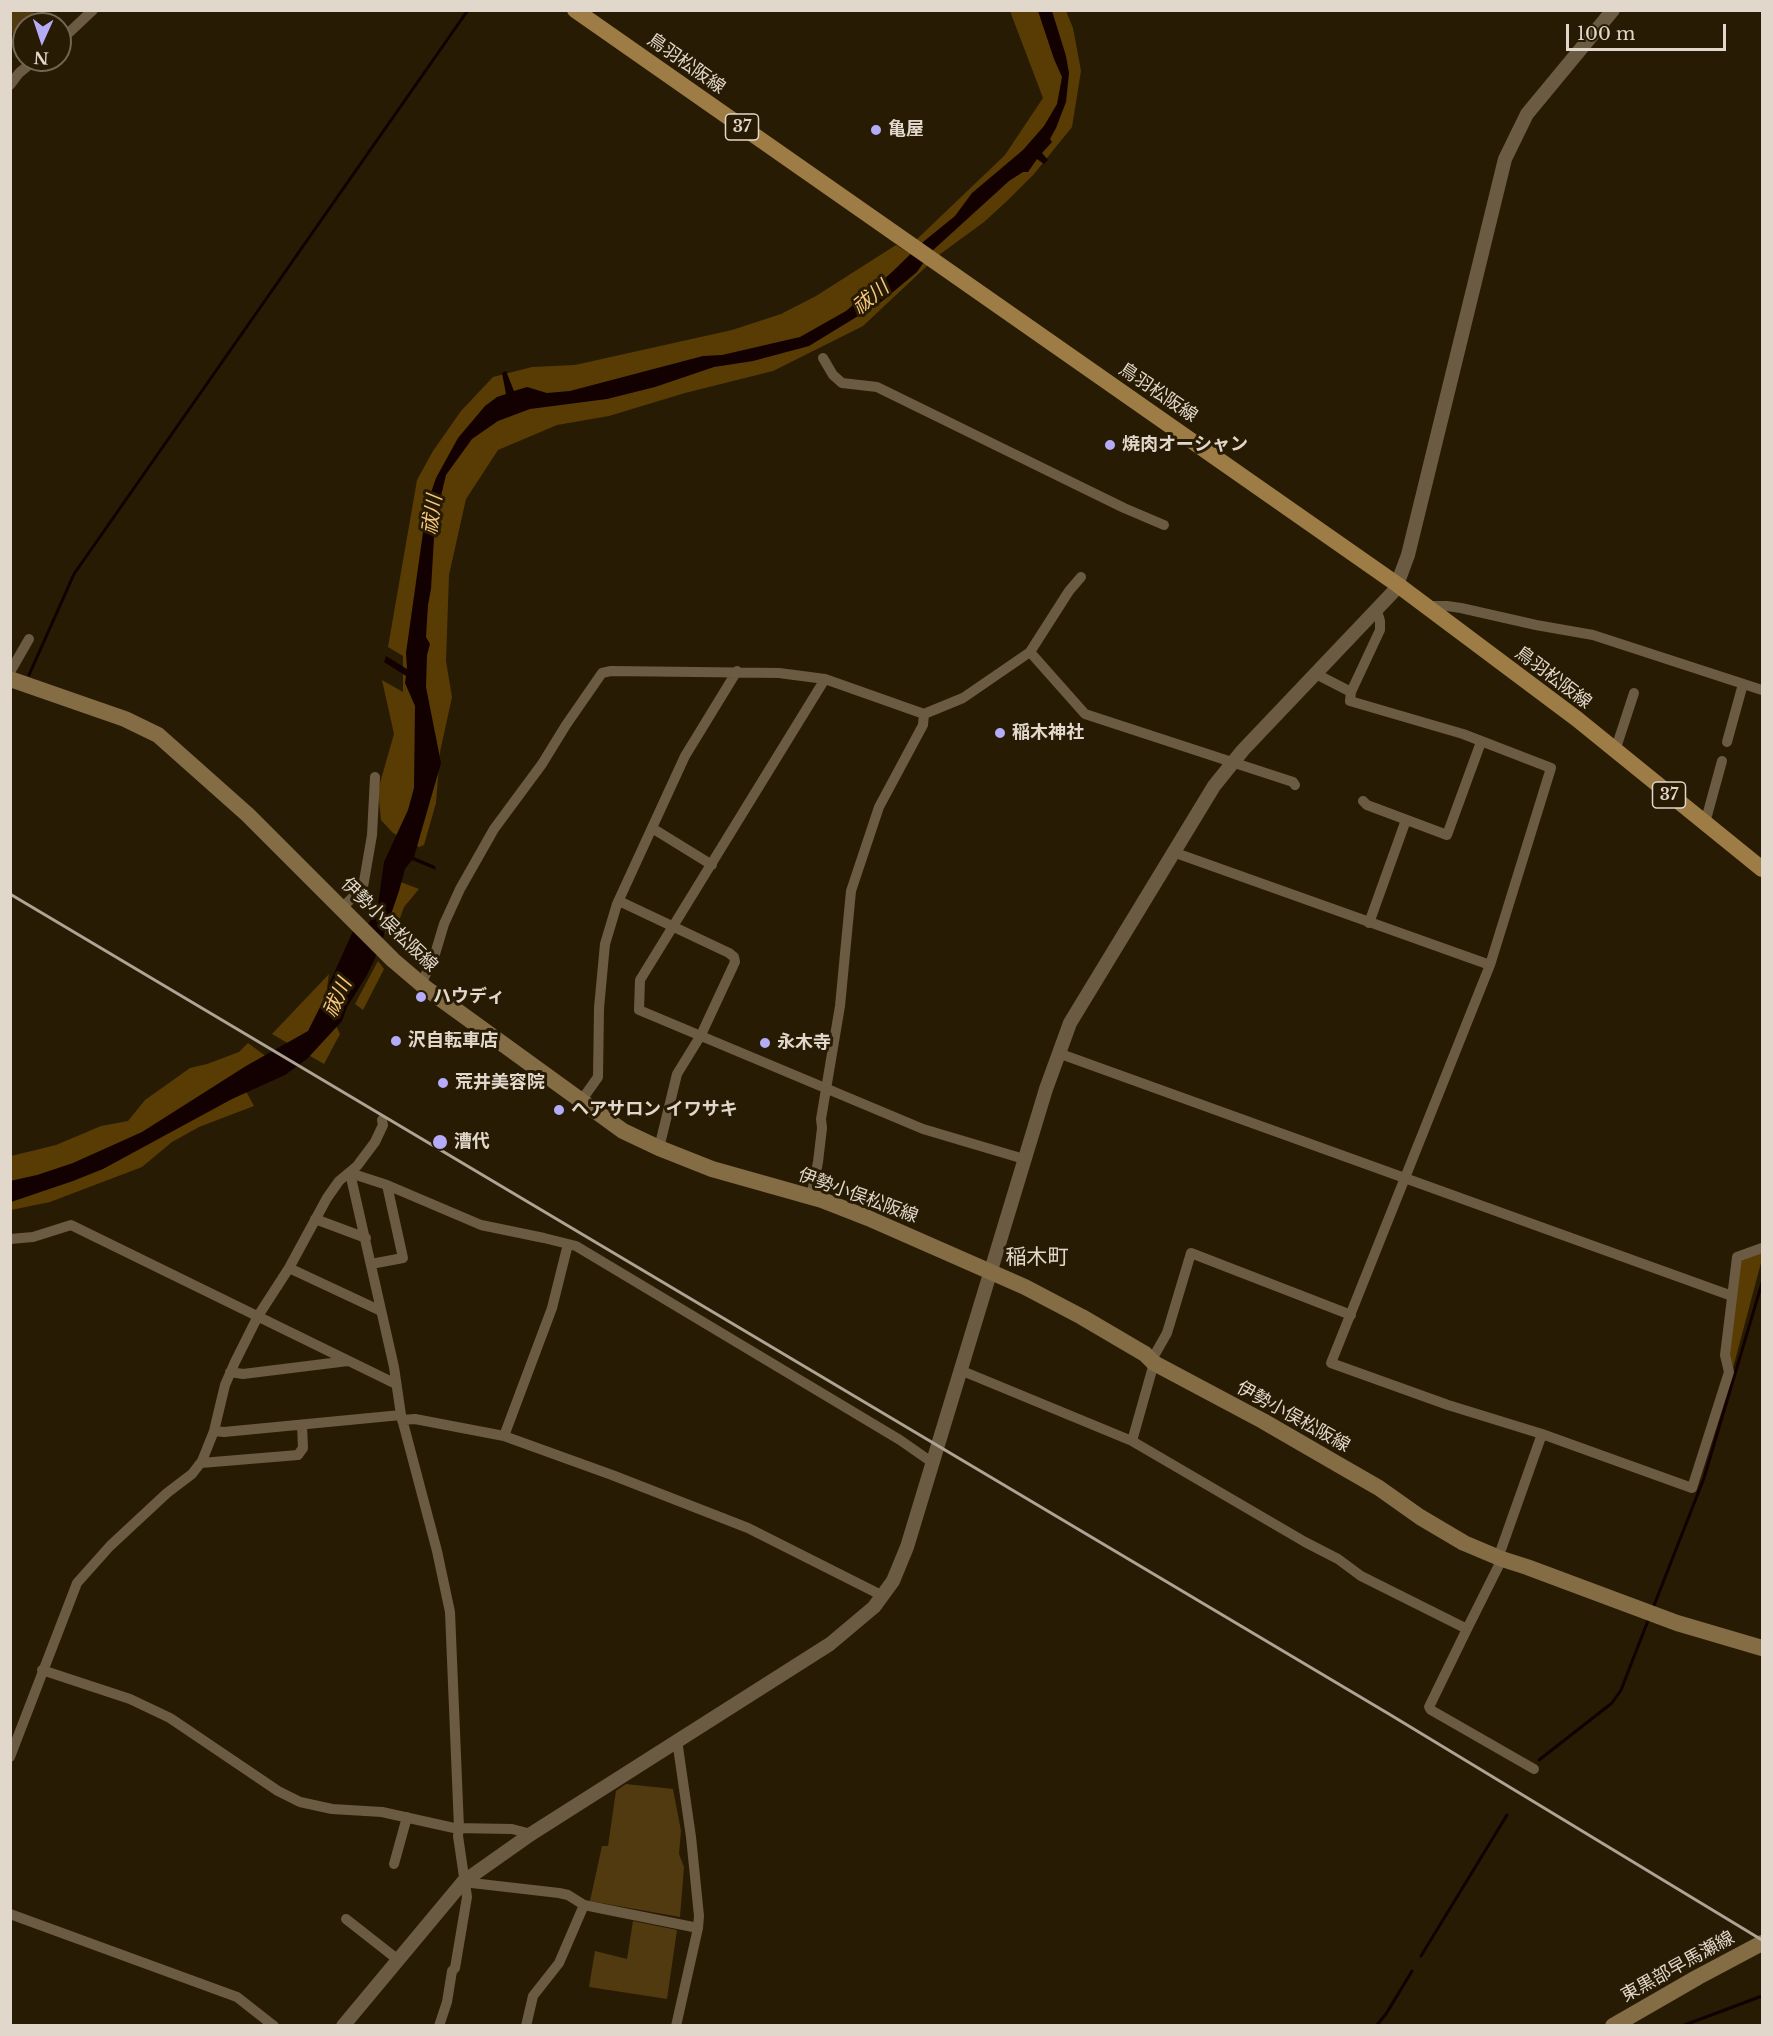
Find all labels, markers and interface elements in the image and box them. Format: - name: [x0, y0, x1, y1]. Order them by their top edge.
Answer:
- north arrow: [12, 12, 72, 72]
- scale bar: [1569, 12, 1730, 50]
- text: 100 m: [1577, 23, 1635, 45]
- street label: 鳥羽松阪線: [643, 29, 729, 99]
- text: N: [33, 48, 49, 68]
- road number: 37: [726, 114, 758, 140]
- place label: 亀屋: [888, 119, 924, 141]
- marker: 亀屋: [869, 123, 883, 137]
- water label: 祓川: [848, 276, 894, 320]
- street label: 鳥羽松阪線: [1115, 359, 1201, 427]
- place label: 焼肉オーシャン: [1122, 434, 1248, 456]
- marker: 焼肉オーシャン: [1103, 438, 1117, 452]
- water label: 祓川: [418, 494, 448, 536]
- street label: 鳥羽松阪線: [1511, 642, 1595, 714]
- place label: 稲木神社: [1012, 722, 1084, 744]
- marker: 稲木神社: [993, 726, 1007, 740]
- road number: 37: [1652, 782, 1686, 808]
- street label: 伊勢小俣松阪線: [336, 873, 442, 977]
- water label: 祓川: [319, 975, 357, 1021]
- place label: ハウディ: [433, 986, 505, 1008]
- marker: ハウディ: [414, 990, 428, 1004]
- place label: 沢自転車店: [408, 1030, 498, 1052]
- place label: 永木寺: [777, 1032, 831, 1054]
- marker: 沢自転車店: [389, 1034, 403, 1048]
- marker: 永木寺: [758, 1036, 772, 1050]
- place label: 荒井美容院: [455, 1072, 545, 1094]
- marker: 荒井美容院: [436, 1076, 450, 1090]
- place label: ヘアサロン イワサキ: [571, 1099, 738, 1121]
- marker: ヘアサロン イワサキ: [552, 1103, 566, 1117]
- place label: 漕代: [454, 1131, 490, 1153]
- marker: 漕代: [431, 1133, 449, 1151]
- street label: 伊勢小俣松阪線: [795, 1164, 921, 1228]
- district label: 稲木町: [1006, 1245, 1068, 1271]
- street label: 伊勢小俣松阪線: [1233, 1377, 1353, 1457]
- street label: 東黒部早馬瀬線: [1618, 1927, 1738, 2007]

